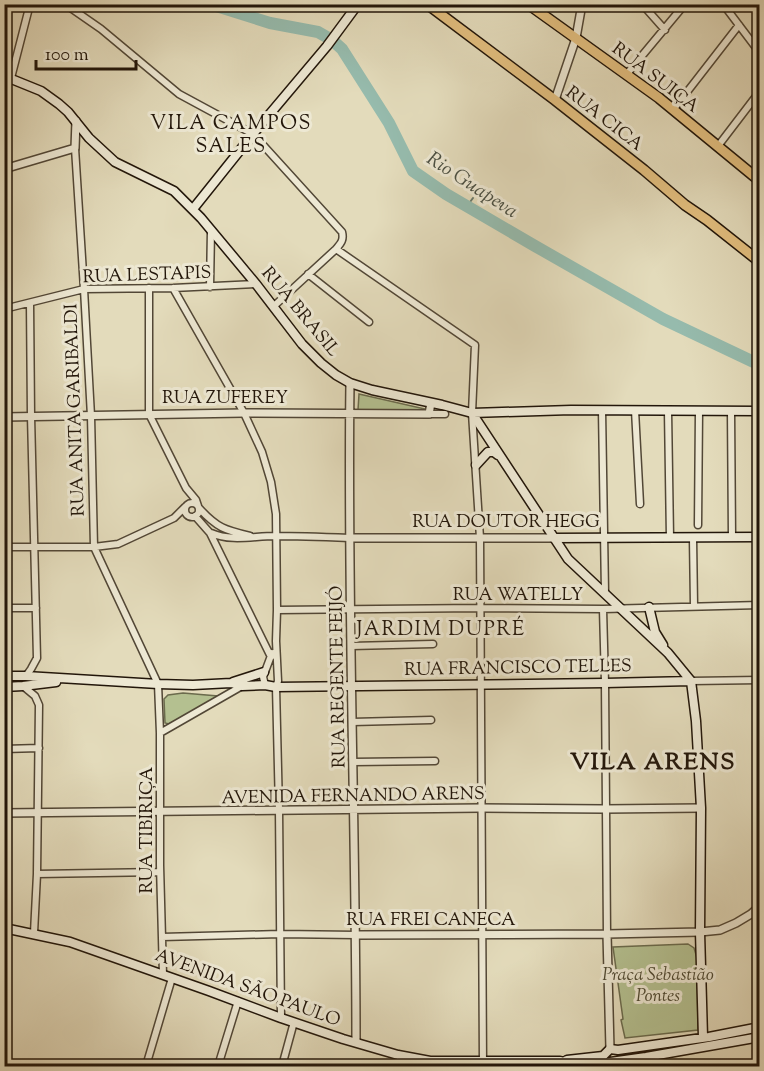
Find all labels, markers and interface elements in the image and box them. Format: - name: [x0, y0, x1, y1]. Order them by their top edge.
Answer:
- scale bar: [36, 33, 136, 71]
- street label: RUA SUIÇA: [606, 37, 704, 120]
- text: 100 m: [45, 43, 89, 69]
- street label: RUA CICA: [559, 81, 649, 159]
- district label: VILA CAMPOS SALES: [150, 110, 312, 162]
- water label: Rio Guapeva: [420, 146, 523, 227]
- street label: RUA LESTAPIS: [82, 261, 212, 291]
- street label: RUA BRASIL: [254, 262, 345, 363]
- street label: RUA ANITA GARIBALDI: [59, 303, 93, 517]
- street label: RUA ZUFEREY: [162, 386, 288, 412]
- street label: RUA DOUTOR HEGG: [412, 510, 600, 536]
- street label: RUA WATELLY: [453, 583, 583, 609]
- street label: RUA REGENTE FEIJÓ: [323, 586, 354, 768]
- district label: JARDIM DUPRÉ: [355, 615, 526, 645]
- street label: RUA FRANCISCO TELLES: [404, 654, 632, 684]
- district label: VILA ARENS: [570, 746, 736, 780]
- street label: RUA TIBIRIÇA: [135, 766, 161, 893]
- street label: AVENIDA FERNANDO ARENS: [221, 782, 485, 812]
- street label: RUA FREI CANECA: [346, 908, 516, 934]
- street label: AVENIDA SÃO PAULO: [151, 943, 344, 1035]
- park label: Praça Sebastião Pontes: [602, 963, 714, 1010]

